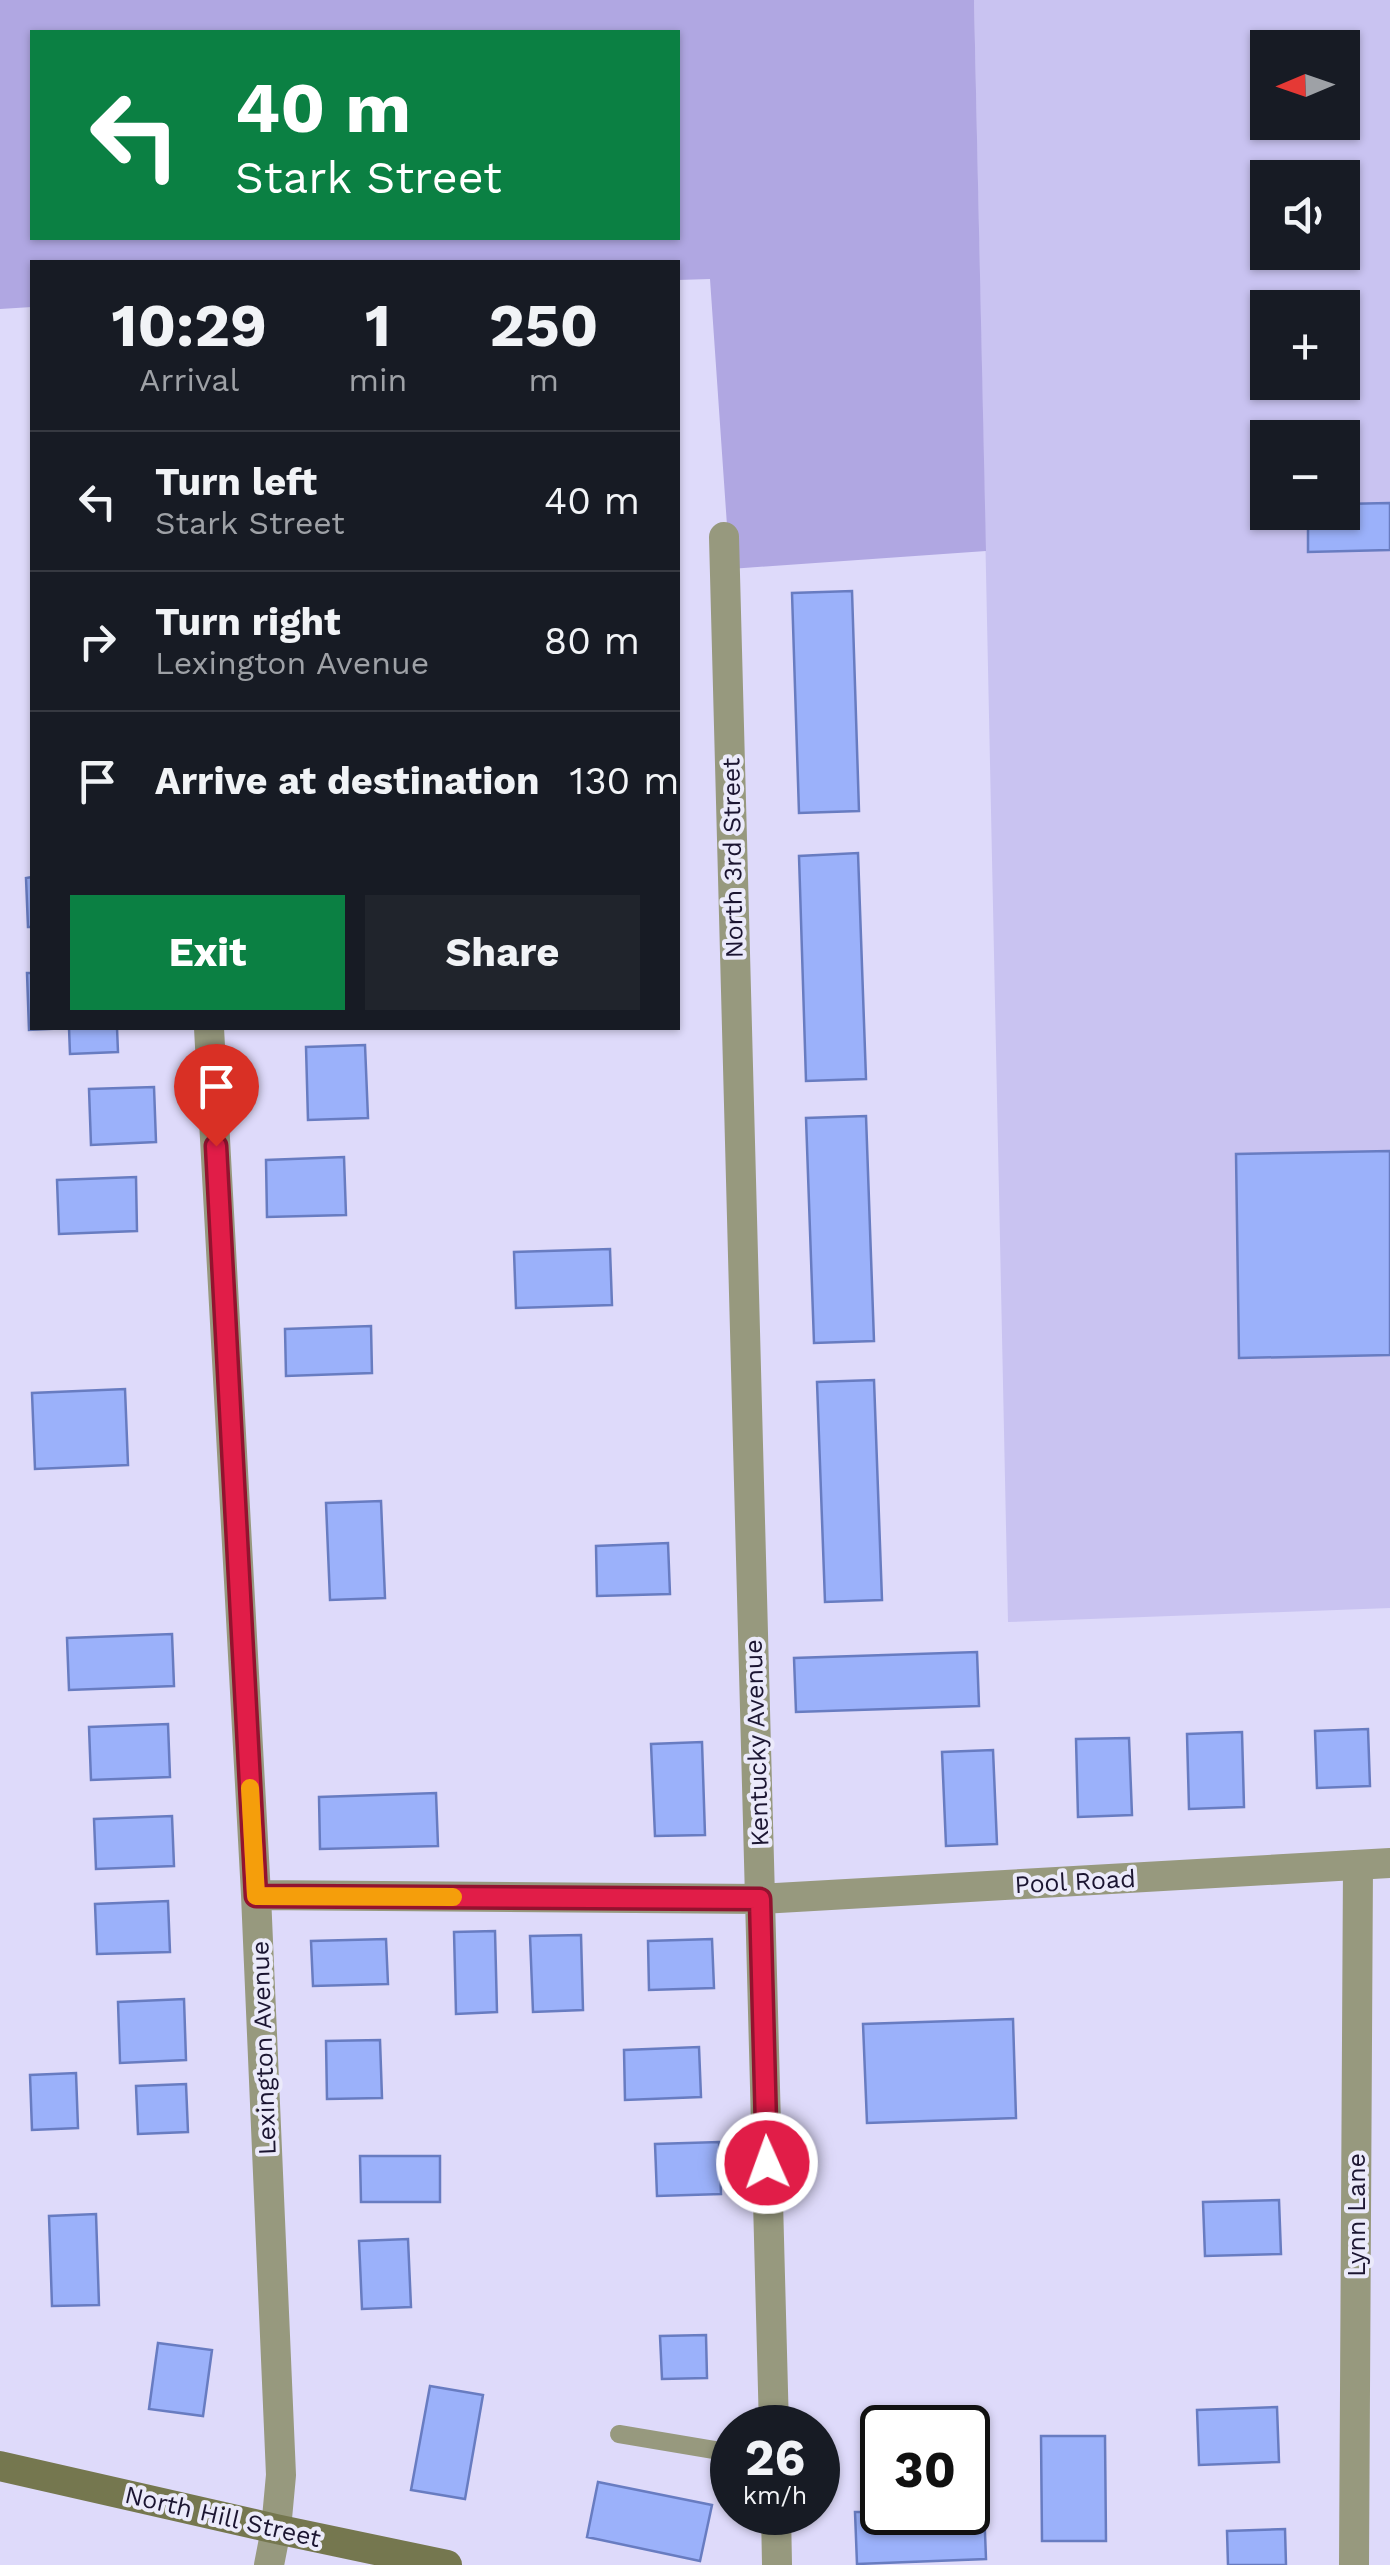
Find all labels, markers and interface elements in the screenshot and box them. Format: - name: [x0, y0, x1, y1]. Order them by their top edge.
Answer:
- north arrow: [1250, 30, 1360, 140]
- map controls: [1250, 30, 1360, 530]
- text: 40 m: [235, 67, 411, 149]
- icon: left: [70, 70, 200, 200]
- text: Stark Street: [235, 151, 502, 204]
- button: sound: [1250, 160, 1360, 270]
- text: 10:29: [112, 290, 267, 361]
- text: 1: [365, 290, 391, 361]
- text: 250: [489, 290, 598, 361]
- button: +: [1250, 290, 1360, 400]
- text: Arrival: [139, 361, 239, 399]
- text: min: [349, 361, 407, 399]
- text: m: [528, 361, 559, 399]
- button: −: [1250, 420, 1360, 530]
- text: Turn left: [155, 460, 317, 504]
- icon: left: [70, 474, 125, 529]
- text: 40 m: [544, 479, 640, 523]
- text: Stark Street: [155, 504, 345, 542]
- text: Turn right: [155, 600, 341, 644]
- icon: right: [70, 614, 125, 669]
- text: 80 m: [544, 619, 640, 663]
- text: Lexington Avenue: [155, 644, 429, 682]
- icon: arrive: [70, 754, 125, 809]
- street label: North 3rd Street: [716, 757, 749, 959]
- text: Arrive at destination: [155, 759, 540, 803]
- text: 130 m: [570, 759, 679, 803]
- button: Exit: [70, 895, 345, 1010]
- button: Share: [365, 895, 640, 1010]
- pin: [174, 1044, 259, 1147]
- icon: arrive: [189, 1059, 244, 1114]
- street label: Kentucky Avenue: [738, 1639, 775, 1847]
- street label: Pool Road: [1014, 1864, 1136, 1899]
- street label: Lexington Avenue: [245, 1940, 282, 2156]
- position arrow: [715, 2111, 819, 2215]
- street label: Lynn Lane: [1342, 2153, 1371, 2277]
- speed limit sign: 30: [860, 2405, 990, 2535]
- text: 26: [745, 2428, 805, 2487]
- street label: North Hill Street: [122, 2480, 324, 2553]
- text: km/h: [743, 2481, 807, 2510]

